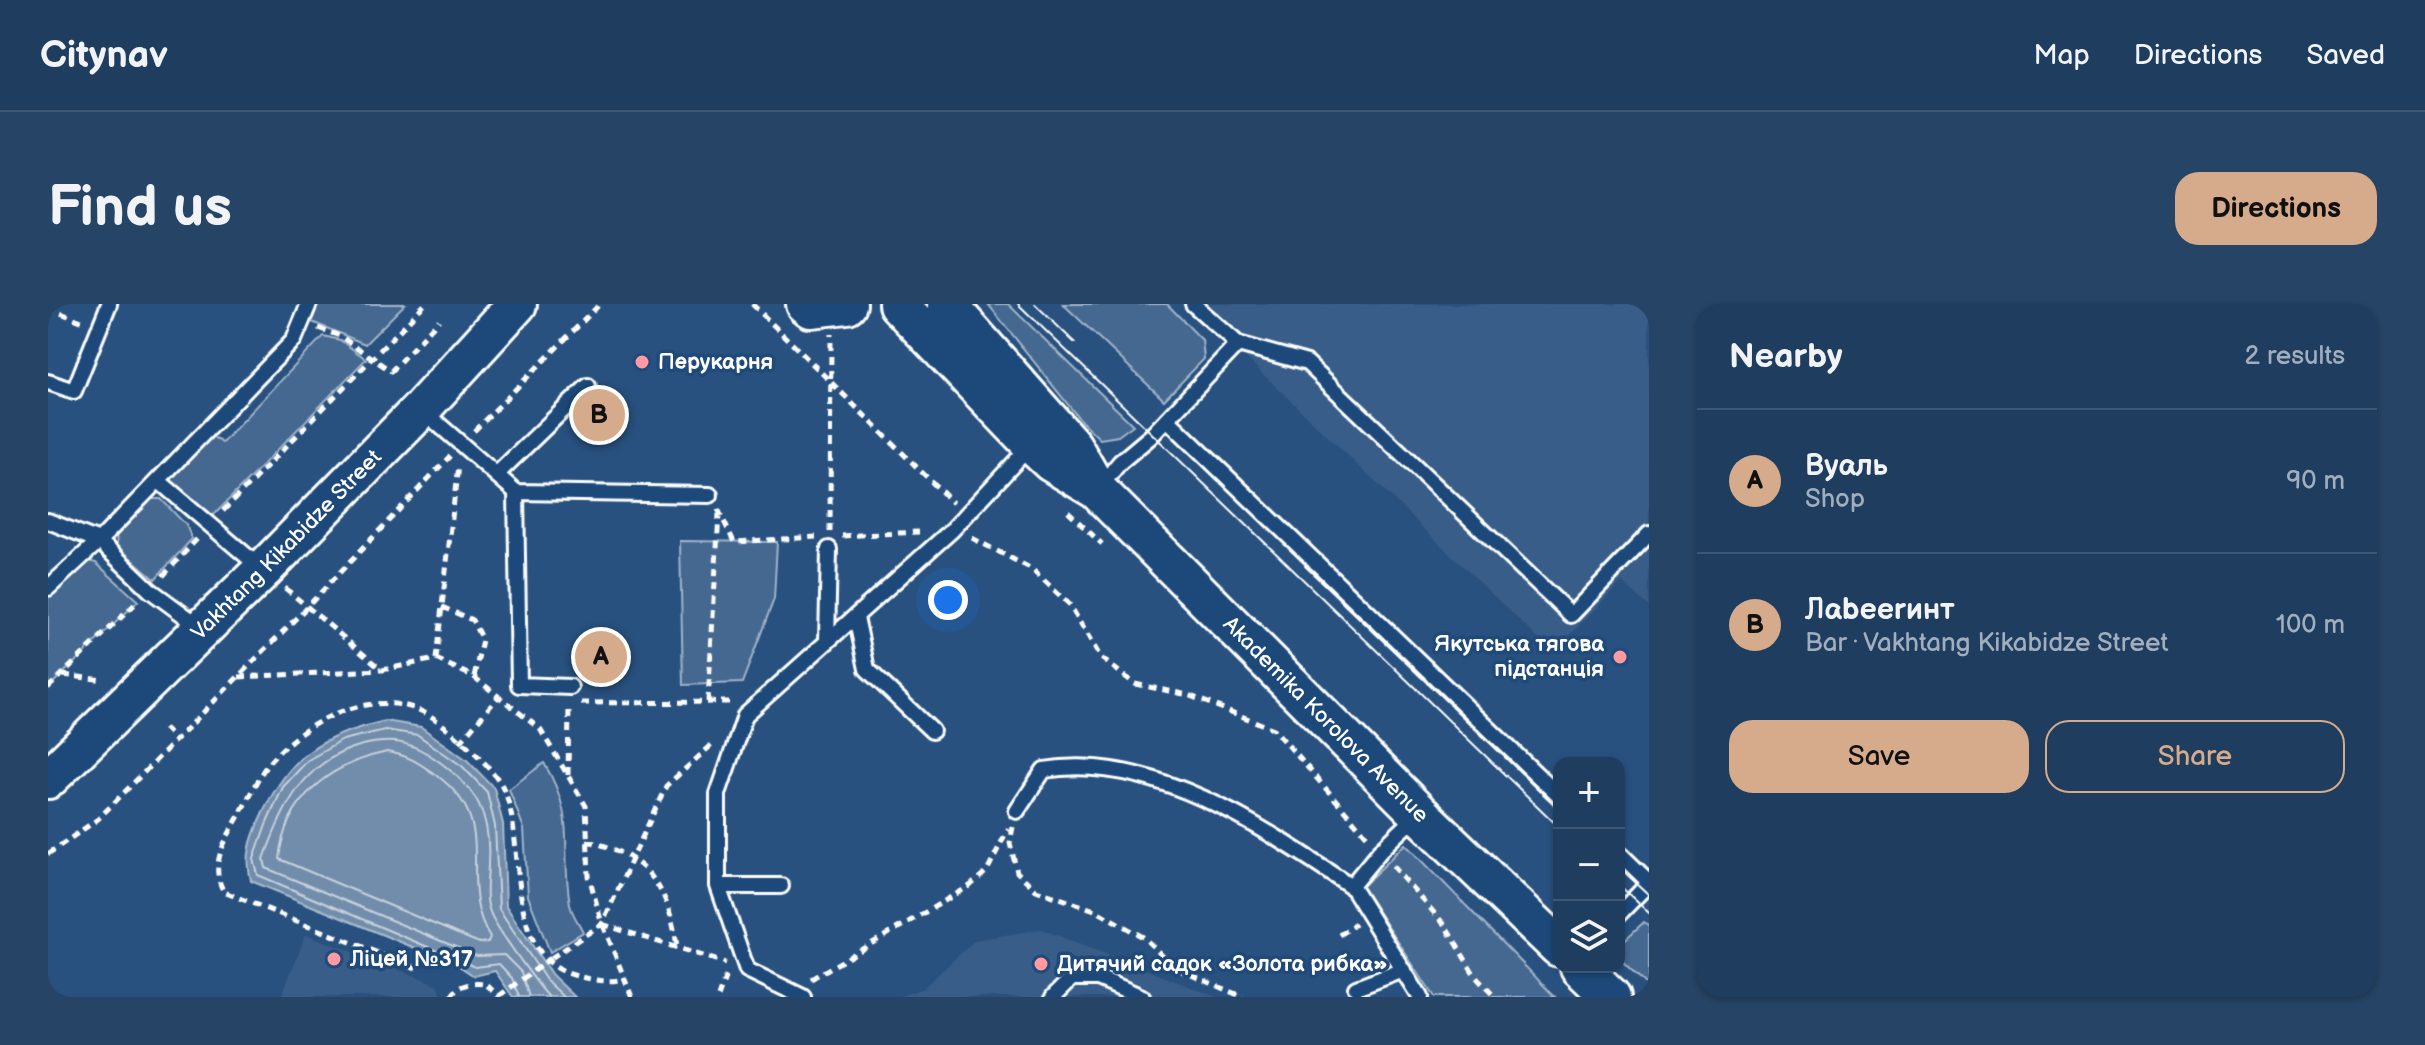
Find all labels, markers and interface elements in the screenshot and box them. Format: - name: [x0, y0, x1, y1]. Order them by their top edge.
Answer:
- text: Citynav: [40, 33, 167, 78]
- text: Map: [2033, 39, 2090, 72]
- text: Directions: [2134, 39, 2262, 72]
- text: Saved: [2306, 39, 2385, 72]
- button: Directions: [2175, 172, 2377, 245]
- text: Find us: [48, 175, 232, 242]
- text: Nearby: [1729, 336, 1843, 377]
- text: 2 results: [2245, 341, 2345, 372]
- place label: Перукарня: [658, 349, 773, 376]
- marker: Перукарня: [633, 353, 651, 371]
- pin: B: [573, 385, 625, 445]
- street label: Vakhtang Kikabidze Street: [185, 444, 387, 646]
- text: Вуаль: [1805, 448, 1888, 484]
- text: A: [1747, 466, 1763, 497]
- text: 90 m: [2286, 466, 2345, 497]
- text: Shop: [1805, 484, 1865, 515]
- your location: [928, 580, 968, 620]
- text: Лаbeerинт: [1805, 592, 1954, 628]
- text: B: [1746, 610, 1764, 641]
- text: 100 m: [2276, 610, 2345, 641]
- street label: Akademika Korolova Avenue: [1217, 611, 1434, 828]
- pin: A: [575, 627, 627, 687]
- text: Bar · Vakhtang Kikabidze Street: [1805, 628, 2168, 659]
- place label: Якутська тягова підстанція: [1434, 631, 1604, 683]
- marker: Якутська тягова підстанція: [1611, 648, 1629, 666]
- button: Save: [1729, 720, 2029, 793]
- button: Share: [2045, 720, 2345, 793]
- map controls: [1553, 757, 1625, 973]
- button: +: [1553, 757, 1625, 829]
- button: −: [1553, 829, 1625, 901]
- button: layers: [1553, 901, 1625, 973]
- place label: Ліцей №317: [349, 946, 473, 973]
- marker: Ліцей №317: [325, 950, 343, 968]
- place label: Дитячий садок «Золота рибка»: [1057, 951, 1388, 978]
- marker: Дитячий садок «Золота рибка»: [1032, 955, 1050, 973]

